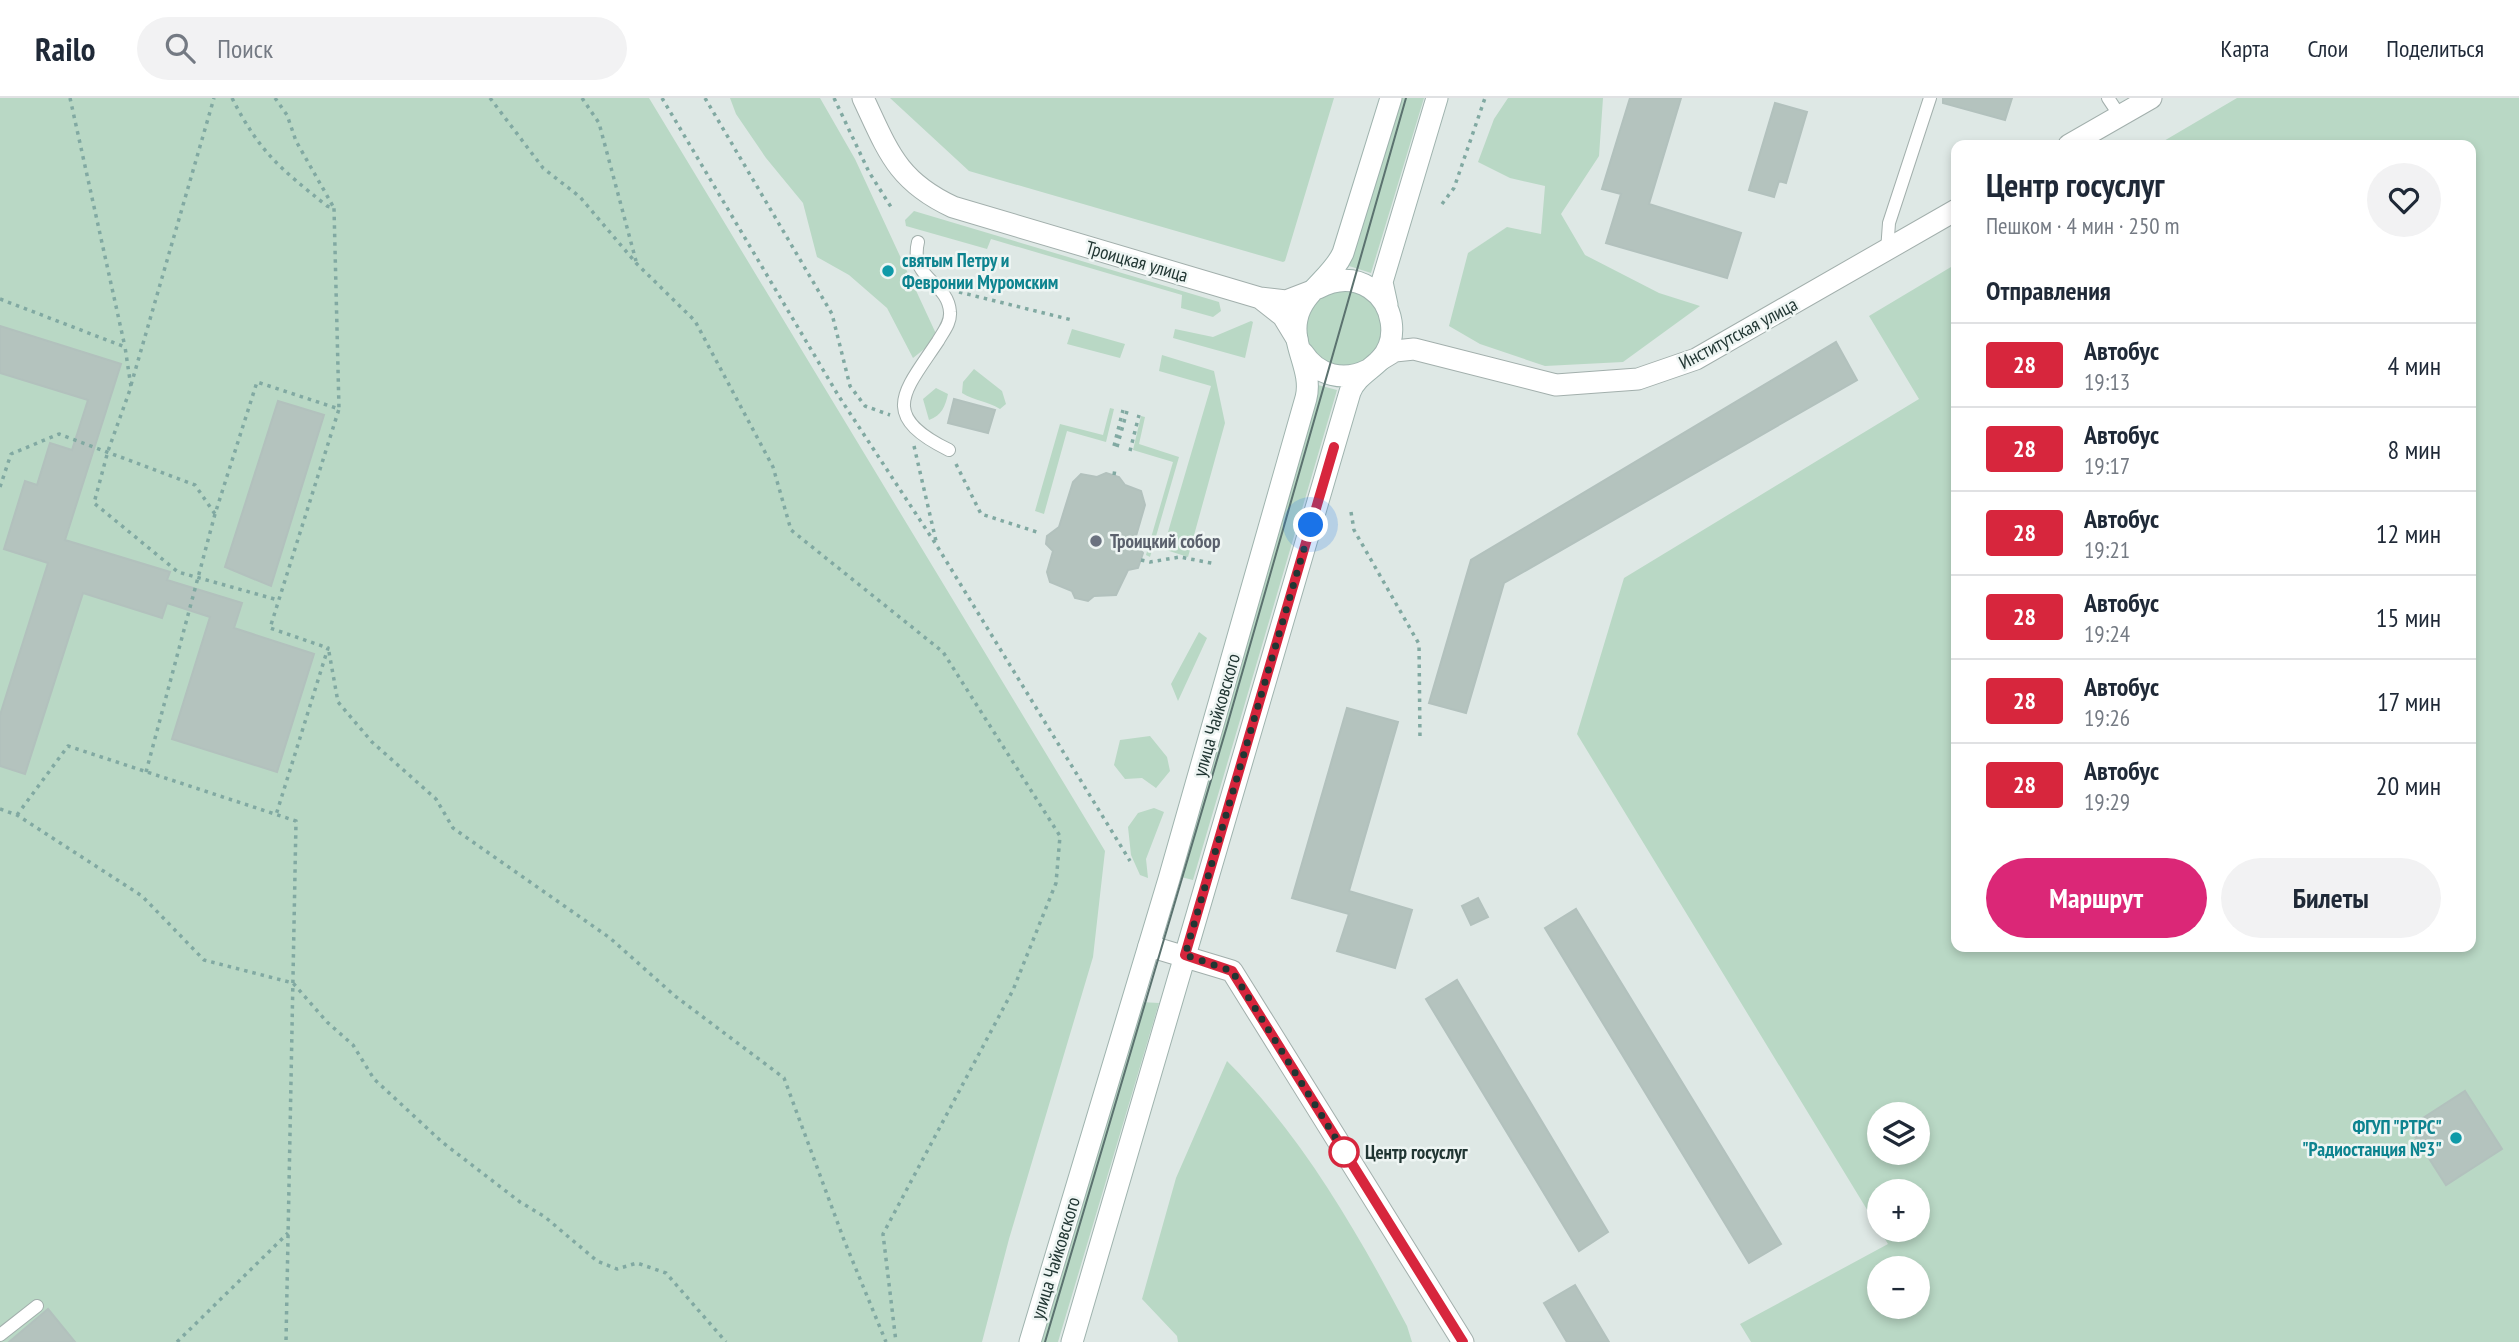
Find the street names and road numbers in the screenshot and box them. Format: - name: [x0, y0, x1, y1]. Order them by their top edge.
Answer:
- street label: Троицкая улица: [1083, 235, 1191, 287]
- street label: Институтская улица: [1675, 292, 1801, 374]
- street label: улица Чайковского: [1187, 651, 1245, 779]
- street label: улица Чайковского: [1025, 1194, 1085, 1322]

